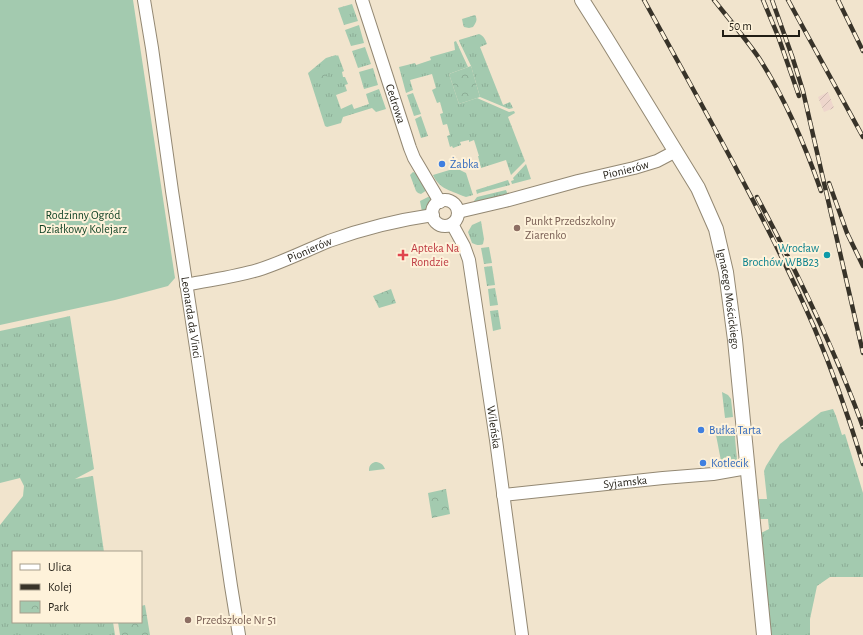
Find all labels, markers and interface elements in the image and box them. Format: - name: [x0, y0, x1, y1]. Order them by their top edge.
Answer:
- scale bar: [723, 12, 799, 38]
- text: 50 m: [729, 20, 752, 32]
- street label: Cedrowa: [384, 82, 408, 125]
- place label: Żabka: [450, 157, 479, 170]
- street label: Pionierów: [601, 158, 650, 181]
- marker: Żabka: [437, 159, 447, 169]
- park label: Rodzinny Ogród Działkowy Kolejarz: [39, 209, 127, 236]
- place label: Punkt Przedszkolny Ziarenko: [525, 215, 616, 241]
- marker: Punkt Przedszkolny Ziarenko: [512, 223, 522, 233]
- street label: Pionierów: [285, 235, 333, 264]
- place label: Apteka Na Rondzie: [411, 242, 460, 268]
- place label: Wrocław Brochów WBB23: [742, 242, 819, 268]
- street label: Ignacego Mościckiego: [715, 248, 742, 350]
- marker: Apteka Na Rondzie: [398, 250, 408, 260]
- marker: Wrocław Brochów WBB23: [822, 250, 832, 260]
- street label: Leonarda da Vinci: [179, 276, 204, 359]
- street label: Wileńska: [485, 405, 503, 450]
- place label: Bułka Tarta: [709, 424, 762, 436]
- marker: Bułka Tarta: [696, 425, 706, 435]
- place label: Kotlecik: [711, 457, 749, 469]
- marker: Kotlecik: [698, 458, 708, 468]
- street label: Syjamska: [603, 474, 648, 491]
- legend: [12, 551, 142, 623]
- text: Ulica: [48, 561, 72, 573]
- text: Kolej: [48, 581, 72, 594]
- text: Park: [48, 601, 69, 613]
- place label: Przedszkole Nr 51: [196, 614, 277, 626]
- marker: Przedszkole Nr 51: [183, 615, 193, 625]

